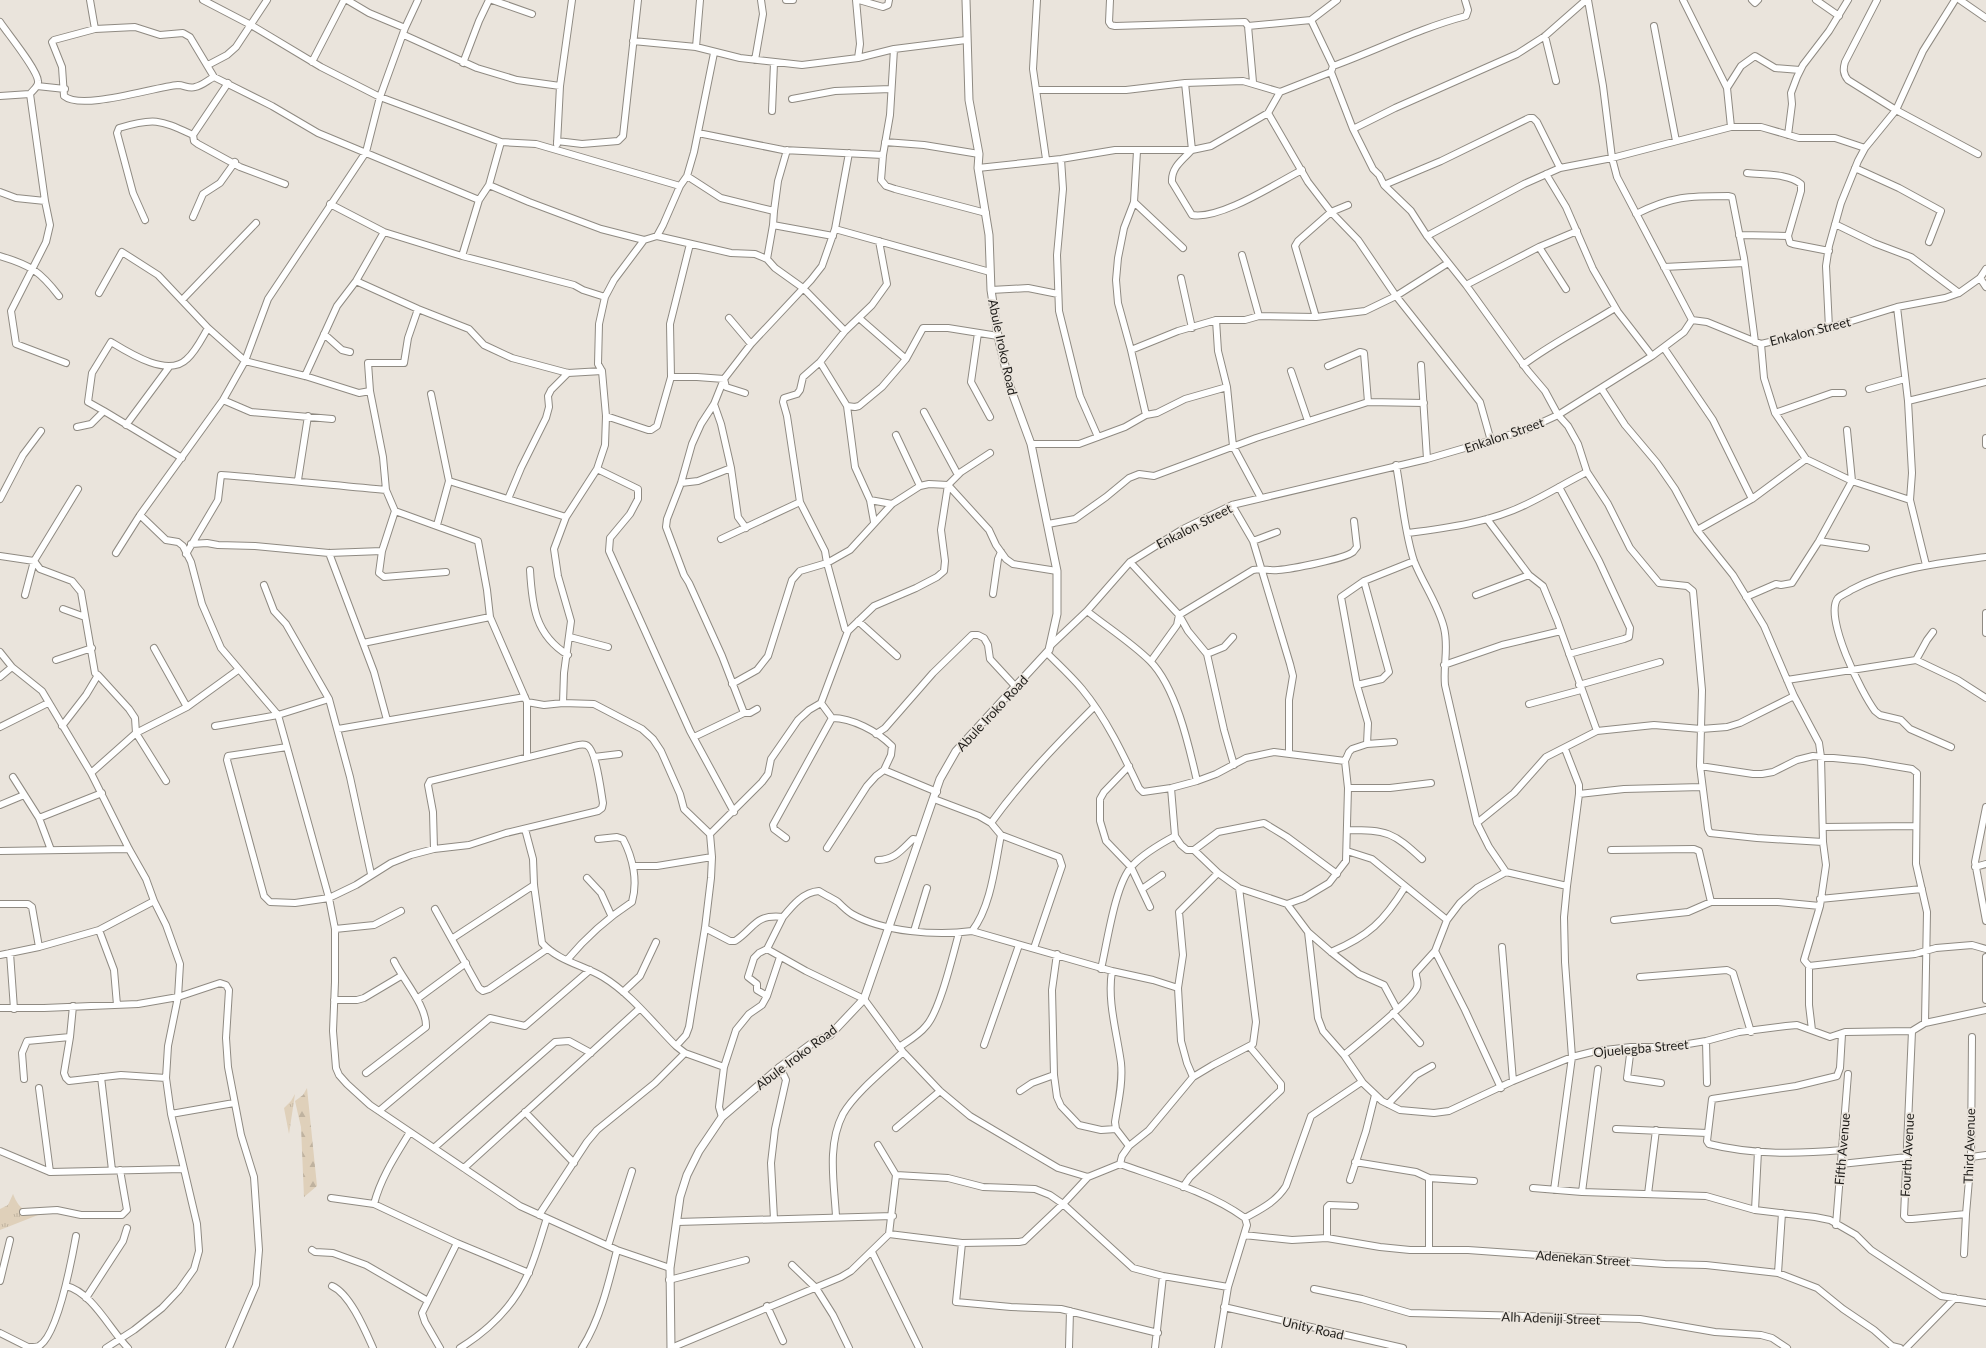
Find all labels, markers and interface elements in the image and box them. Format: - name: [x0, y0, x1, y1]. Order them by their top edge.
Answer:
- street label: Abule Iroko Road: [985, 298, 1021, 396]
- street label: Enkalon Street: [1768, 313, 1852, 349]
- street label: Enkalon Street: [1462, 414, 1546, 456]
- street label: Enkalon Street: [1153, 500, 1235, 552]
- street label: Abule Iroko Road: [953, 672, 1031, 754]
- street label: Abule Iroko Road: [752, 1021, 840, 1093]
- street label: Ojuelegba Street: [1593, 1036, 1690, 1060]
- street label: Third Avenue: [1960, 1108, 1978, 1184]
- street label: Fifth Avenue: [1831, 1112, 1853, 1186]
- street label: Fourth Avenue: [1897, 1113, 1917, 1197]
- street label: Adenekan Street: [1535, 1247, 1631, 1269]
- street label: Alh Adeniji Street: [1501, 1308, 1601, 1328]
- street label: Unity Road: [1281, 1313, 1345, 1343]

